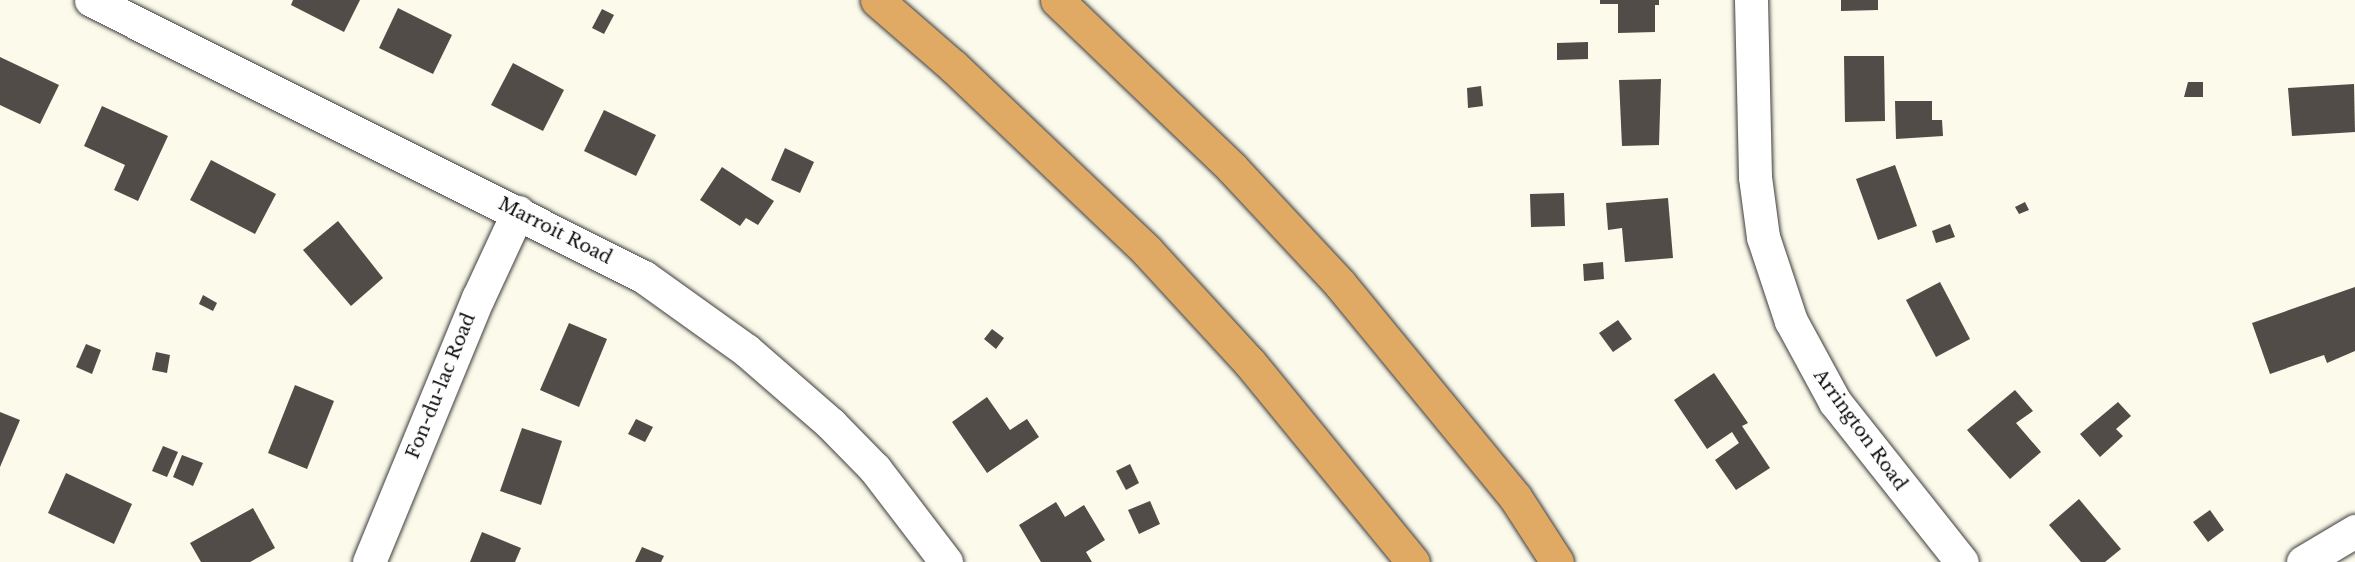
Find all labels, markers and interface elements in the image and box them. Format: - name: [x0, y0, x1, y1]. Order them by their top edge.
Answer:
- street label: Marroit Road: [495, 193, 615, 269]
- street label: Fon-du-lac Road: [402, 310, 480, 462]
- street label: Arrington Road: [1809, 365, 1911, 495]

